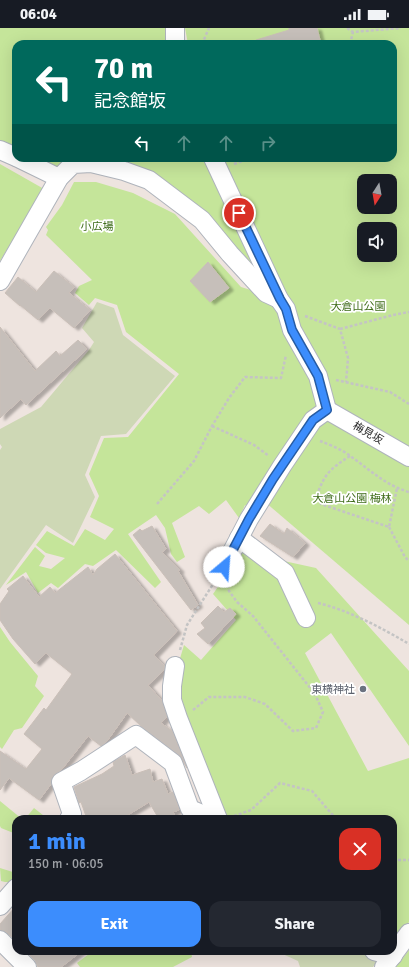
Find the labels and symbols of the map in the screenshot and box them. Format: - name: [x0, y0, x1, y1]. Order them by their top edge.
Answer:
- north arrow: [357, 174, 397, 214]
- pin: [222, 196, 256, 230]
- park label: 小広場: [81, 220, 114, 233]
- park label: 大倉山公園: [331, 300, 386, 313]
- street label: 梅見坂: [350, 419, 386, 447]
- park label: 大倉山公園 梅林: [312, 492, 392, 505]
- position arrow: [203, 546, 245, 588]
- place label: 東横神社: [311, 683, 355, 696]
- marker: 東横神社: [358, 684, 368, 694]

